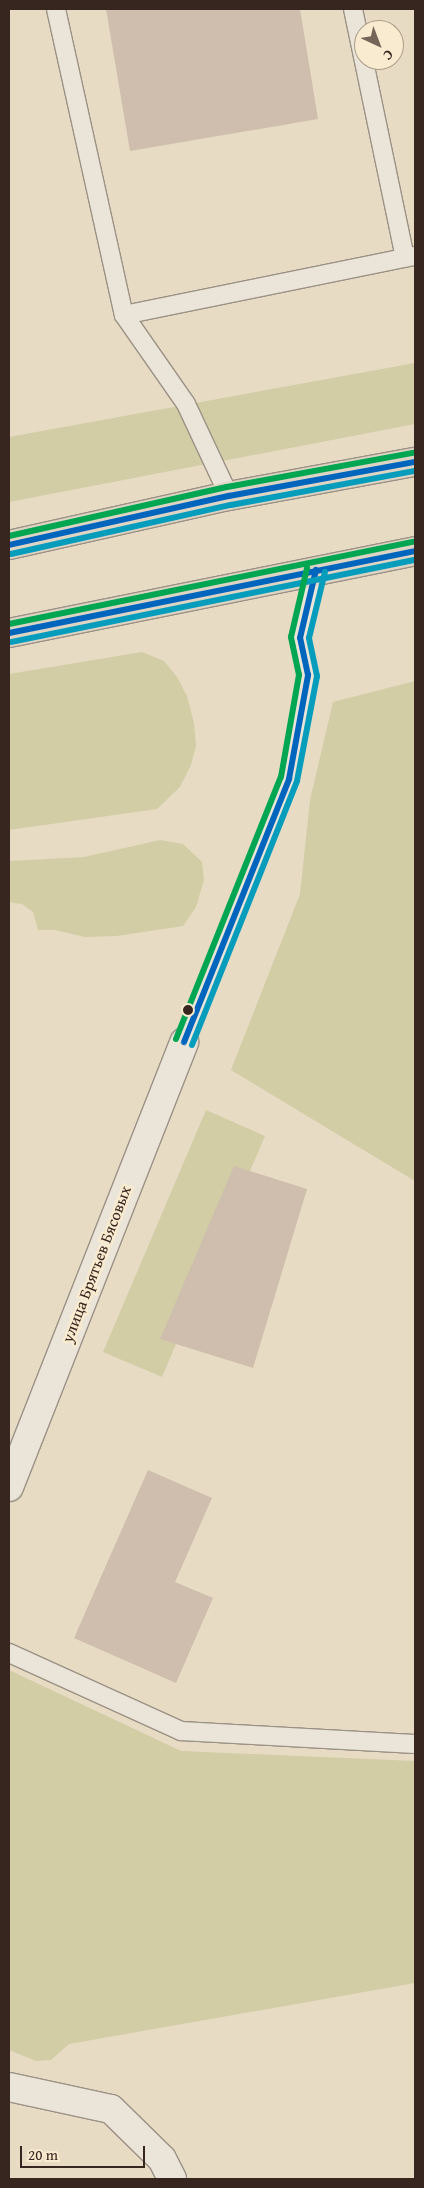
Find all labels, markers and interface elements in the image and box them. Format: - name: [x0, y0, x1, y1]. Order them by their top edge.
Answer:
- north arrow: [354, 20, 404, 70]
- text: С: [379, 45, 398, 65]
- unlabelled marker: [183, 1005, 193, 1015]
- street label: улица Брятьев Бясовых: [57, 1183, 135, 1345]
- scale bar: [22, 2136, 148, 2168]
- text: 20 m: [28, 2144, 58, 2165]

